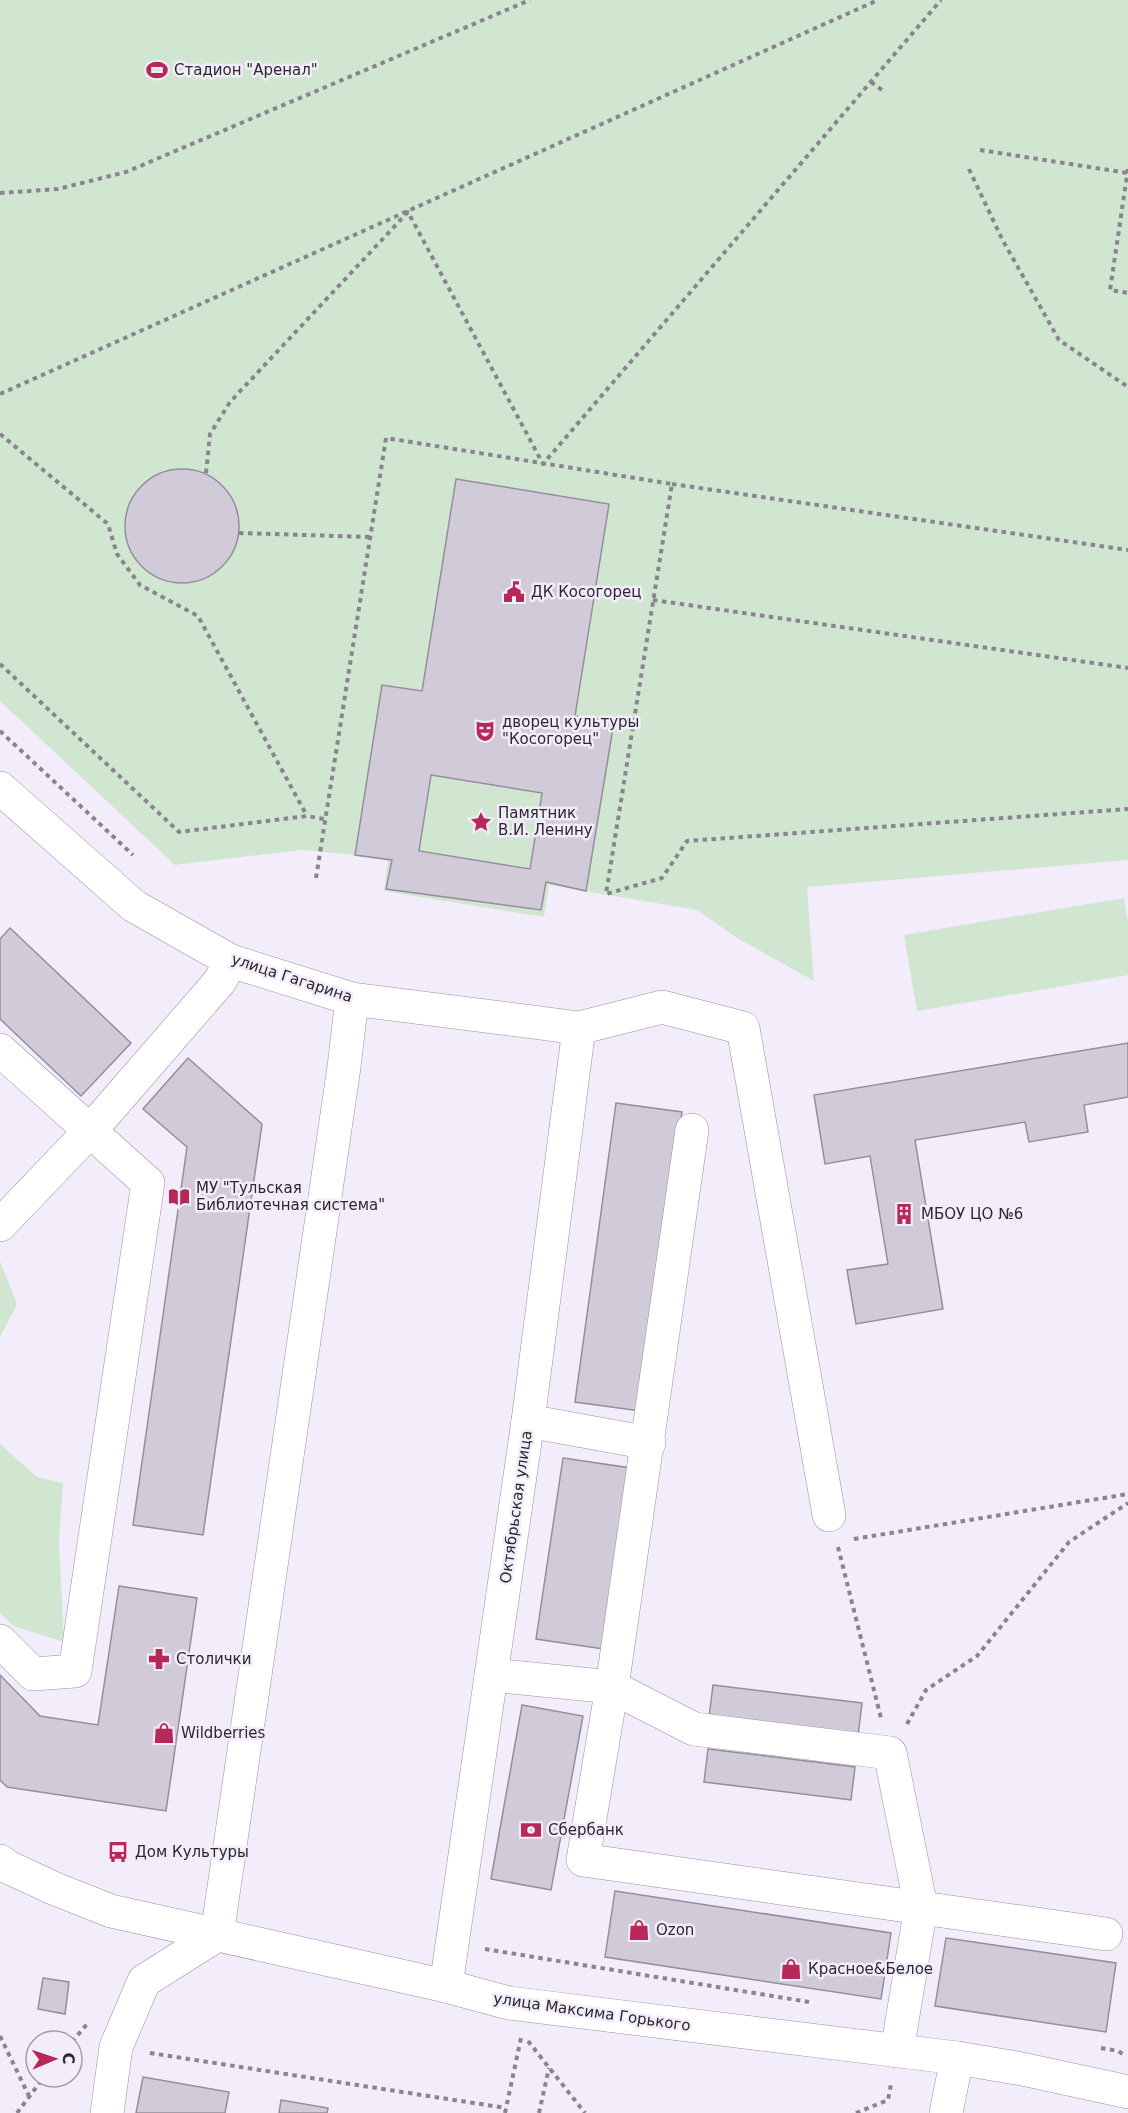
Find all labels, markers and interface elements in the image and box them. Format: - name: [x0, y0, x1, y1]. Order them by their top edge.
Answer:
- sports icon: Стадион "Аренал": [145, 58, 169, 82]
- place label: Стадион "Аренал": [174, 61, 318, 79]
- public building icon: ДК Косогорец: [502, 580, 526, 604]
- place label: ДК Косогорец: [531, 583, 641, 601]
- place label: дворец культуры "Косогорец": [502, 713, 639, 748]
- theatre icon: дворец культуры "Косогорец": [473, 719, 497, 743]
- place label: Памятник В.И. Ленину: [498, 804, 593, 839]
- place icon: Памятник В.И. Ленину: [469, 810, 493, 834]
- street label: улица Гагарина: [229, 950, 355, 1006]
- place label: МУ "Тульская Библиотечная система": [196, 1179, 385, 1214]
- library icon: МУ "Тульская Библиотечная система": [167, 1185, 191, 1209]
- building icon: МБОУ ЦО №6: [892, 1202, 916, 1226]
- place label: МБОУ ЦО №6: [921, 1205, 1023, 1223]
- street label: Октябрьская улица: [496, 1429, 536, 1585]
- pharmacy icon: Столички: [147, 1647, 171, 1671]
- place label: Столички: [176, 1650, 251, 1668]
- shop icon: Wildberries: [152, 1721, 176, 1745]
- place label: Wildberries: [181, 1724, 266, 1742]
- bank icon: Сбербанк: [519, 1818, 543, 1842]
- place label: Сбербанк: [548, 1821, 624, 1839]
- bus stop icon: Дом Культуры: [106, 1840, 130, 1864]
- place label: Дом Культуры: [135, 1843, 249, 1861]
- shop icon: Ozon: [627, 1918, 651, 1942]
- place label: Ozon: [656, 1921, 694, 1939]
- shop icon: Красное&Белое: [779, 1957, 803, 1981]
- place label: Красное&Белое: [808, 1960, 933, 1978]
- street label: улица Максима Горького: [492, 1989, 692, 2035]
- north arrow: [24, 2029, 84, 2089]
- text: С: [59, 2052, 78, 2065]

